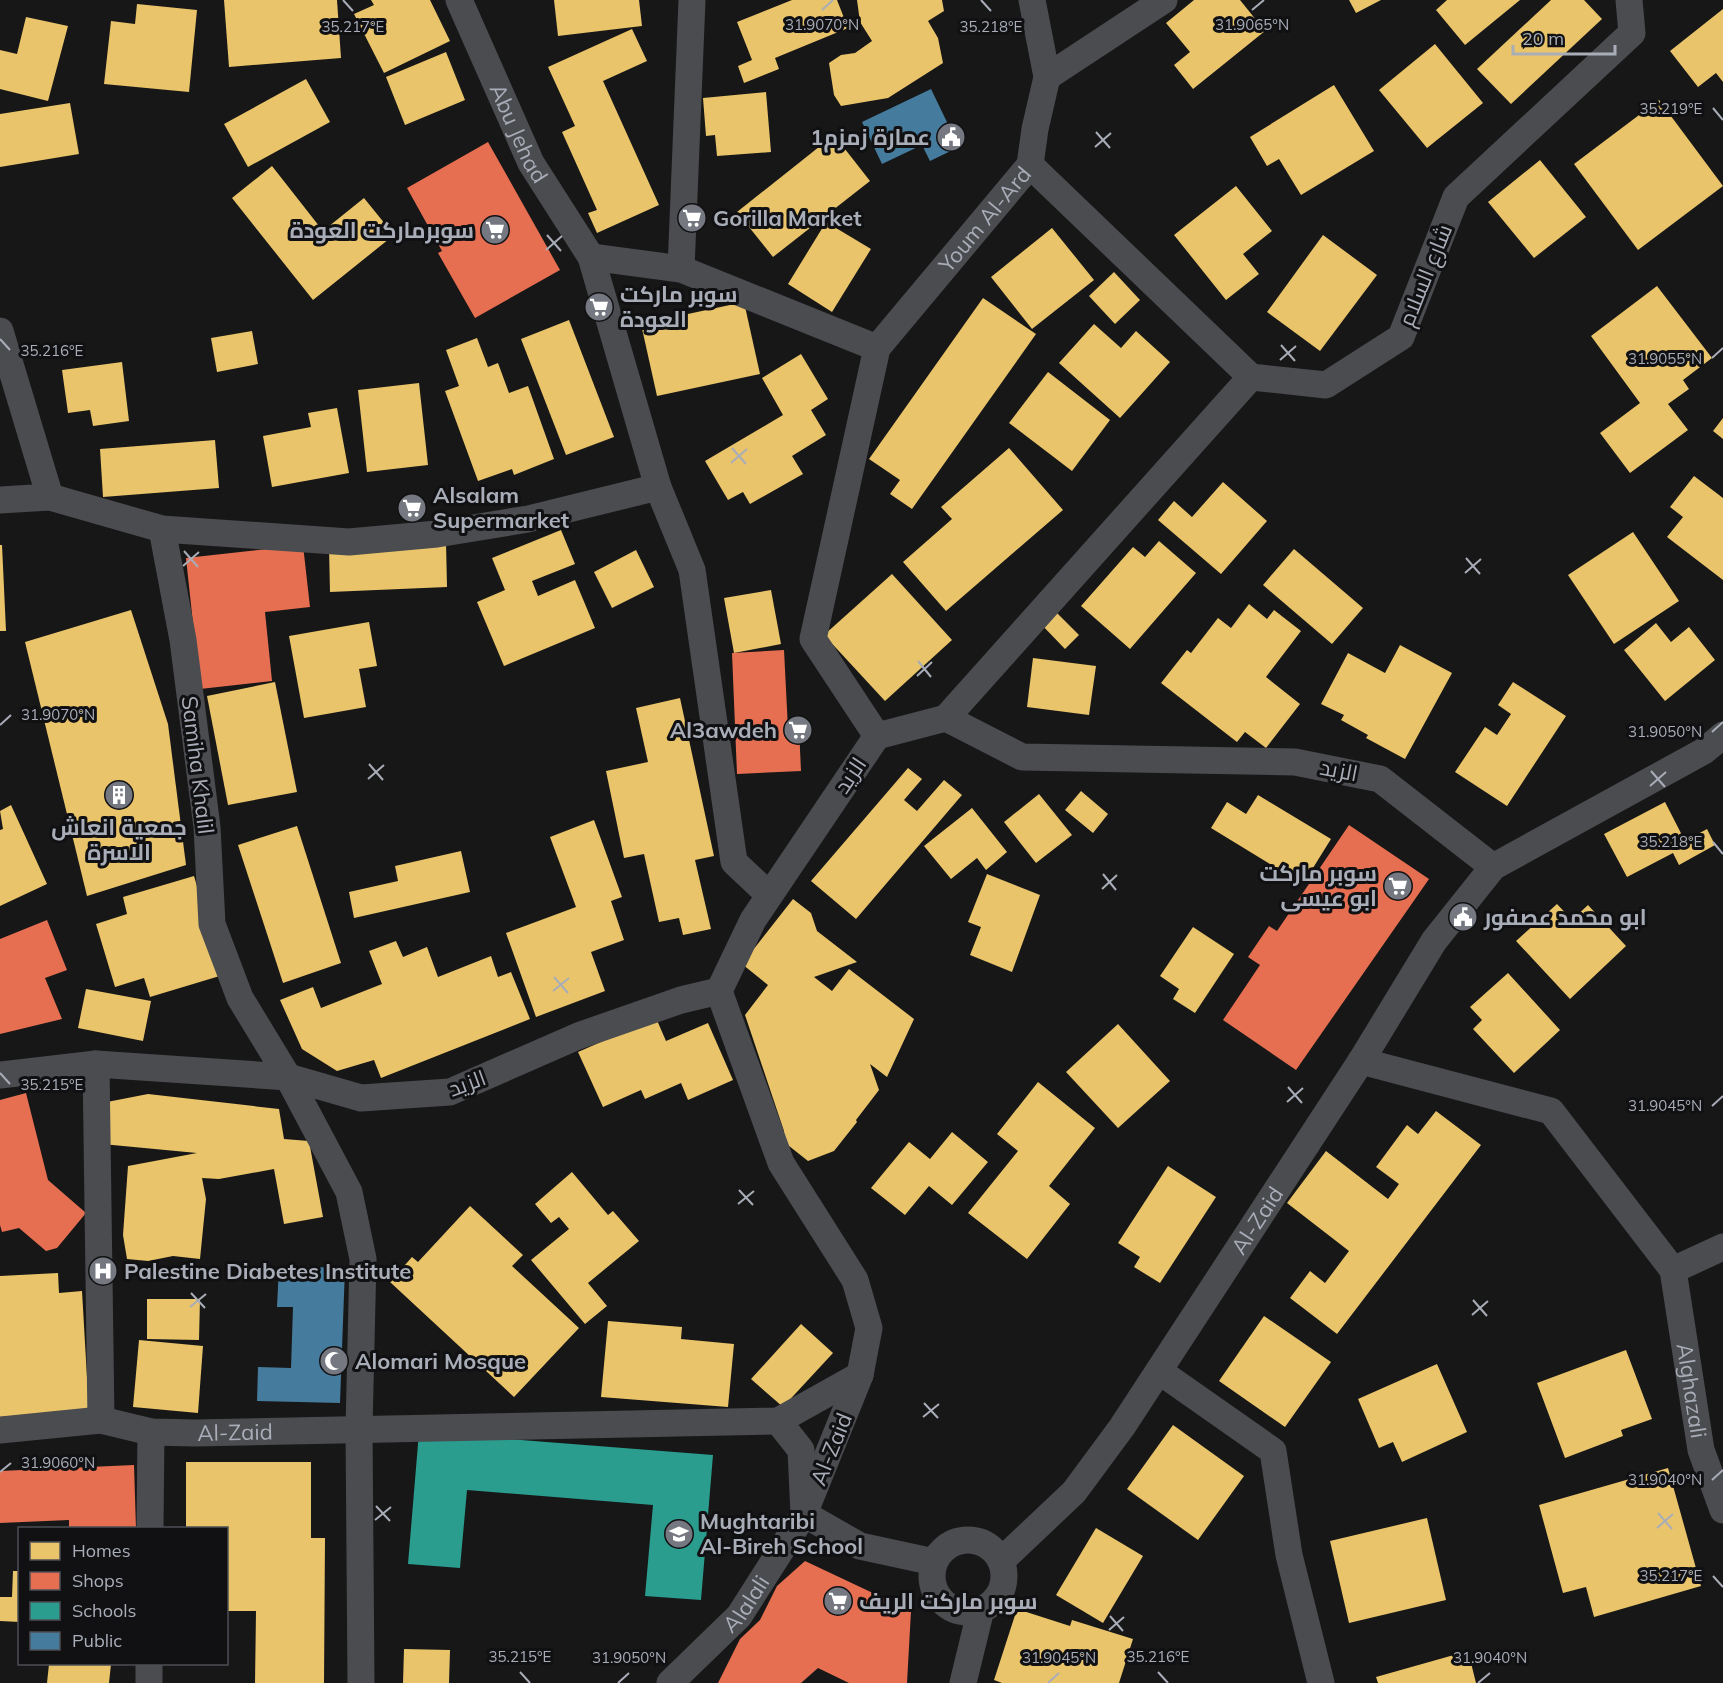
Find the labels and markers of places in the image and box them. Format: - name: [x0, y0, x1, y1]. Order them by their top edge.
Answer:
- public building icon: عمارة زمزم1: [935, 121, 967, 153]
- place label: عمارة زمزم1: [810, 123, 930, 153]
- supermarket icon: Gorilla Market: [676, 202, 708, 234]
- place label: Gorilla Market: [713, 204, 862, 232]
- supermarket icon: سوبرماركت العودة: [479, 214, 511, 246]
- place label: سوبرماركت العودة: [290, 216, 474, 244]
- place label: سوبر ماركت العودة: [620, 280, 737, 333]
- supermarket icon: سوبر ماركت العودة: [583, 291, 615, 323]
- place label: Alsalam Supermarket: [433, 481, 569, 534]
- supermarket icon: Alsalam Supermarket: [396, 492, 428, 524]
- supermarket icon: Al3awdeh: [782, 714, 814, 746]
- place label: Al3awdeh: [670, 716, 777, 744]
- building icon: جمعية انعاش الاسرة: [103, 779, 135, 811]
- place label: جمعية انعاش الاسرة: [51, 813, 187, 866]
- place label: سوبر ماركت ابو عيسی: [1260, 859, 1377, 912]
- supermarket icon: سوبر ماركت ابو عيسی: [1382, 870, 1414, 902]
- public building icon: ابو محمد عصفور: [1447, 901, 1479, 933]
- place label: ابو محمد عصفور: [1483, 903, 1647, 931]
- hospital icon: Palestine Diabetes Institute: [87, 1255, 119, 1287]
- place label: Palestine Diabetes Institute: [124, 1257, 411, 1285]
- mosque icon: Alomari Mosque: [318, 1345, 350, 1377]
- place label: Alomari Mosque: [355, 1347, 526, 1375]
- place label: Mughtaribi Al-Bireh School: [700, 1507, 863, 1560]
- school or university icon: Mughtaribi Al-Bireh School: [663, 1518, 695, 1550]
- supermarket icon: سوبر ماركت الريف: [822, 1585, 854, 1617]
- place label: سوبر ماركت الريف: [859, 1587, 1037, 1615]

